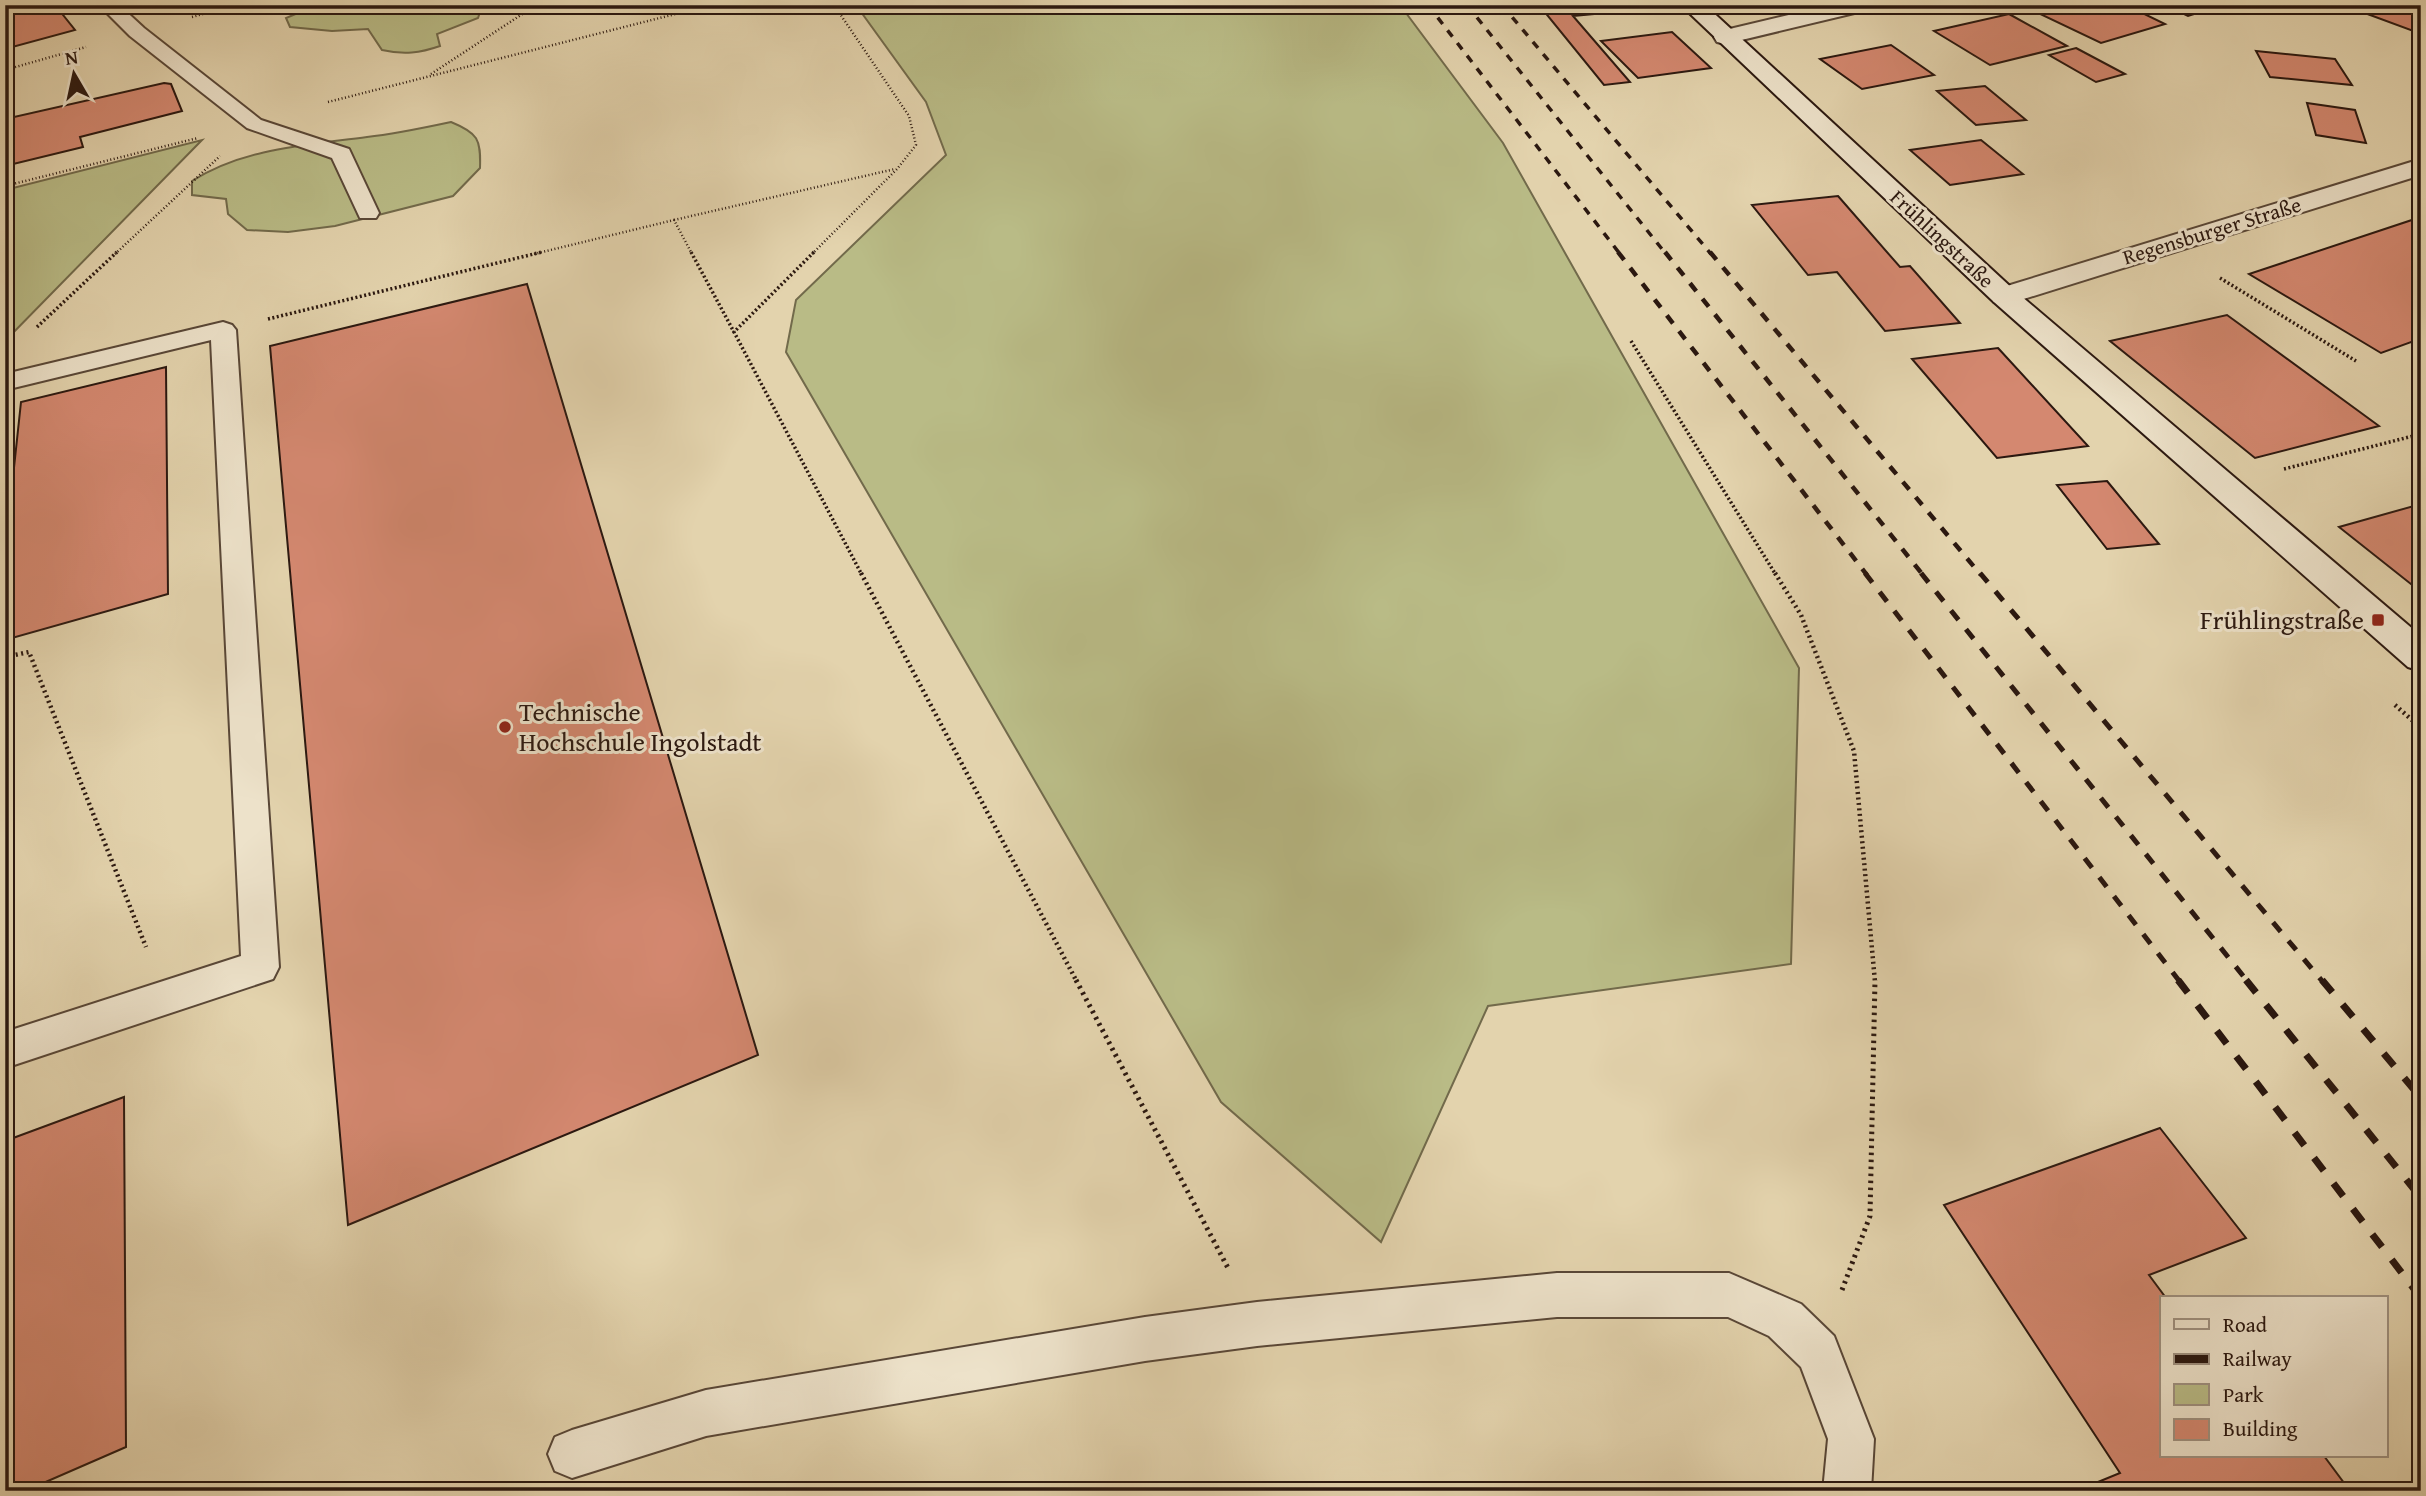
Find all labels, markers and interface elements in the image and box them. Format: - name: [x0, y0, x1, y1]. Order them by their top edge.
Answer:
- north arrow: [38, 38, 108, 108]
- text: N: [63, 42, 80, 72]
- street label: Frühlingstraße: [1883, 182, 2001, 295]
- street label: Regensburger Straße: [2119, 189, 2305, 272]
- place label: Frühlingstraße: [2200, 600, 2364, 639]
- marker: Frühlingstraße: [2370, 612, 2386, 628]
- place label: Technische Hochschule Ingolstadt: [519, 692, 762, 761]
- marker: Technische Hochschule Ingolstadt: [497, 719, 513, 735]
- legend: [2160, 1296, 2388, 1458]
- text: Road: [2223, 1309, 2268, 1340]
- text: Railway: [2223, 1343, 2292, 1374]
- text: Park: [2223, 1379, 2264, 1410]
- text: Building: [2223, 1413, 2298, 1444]

